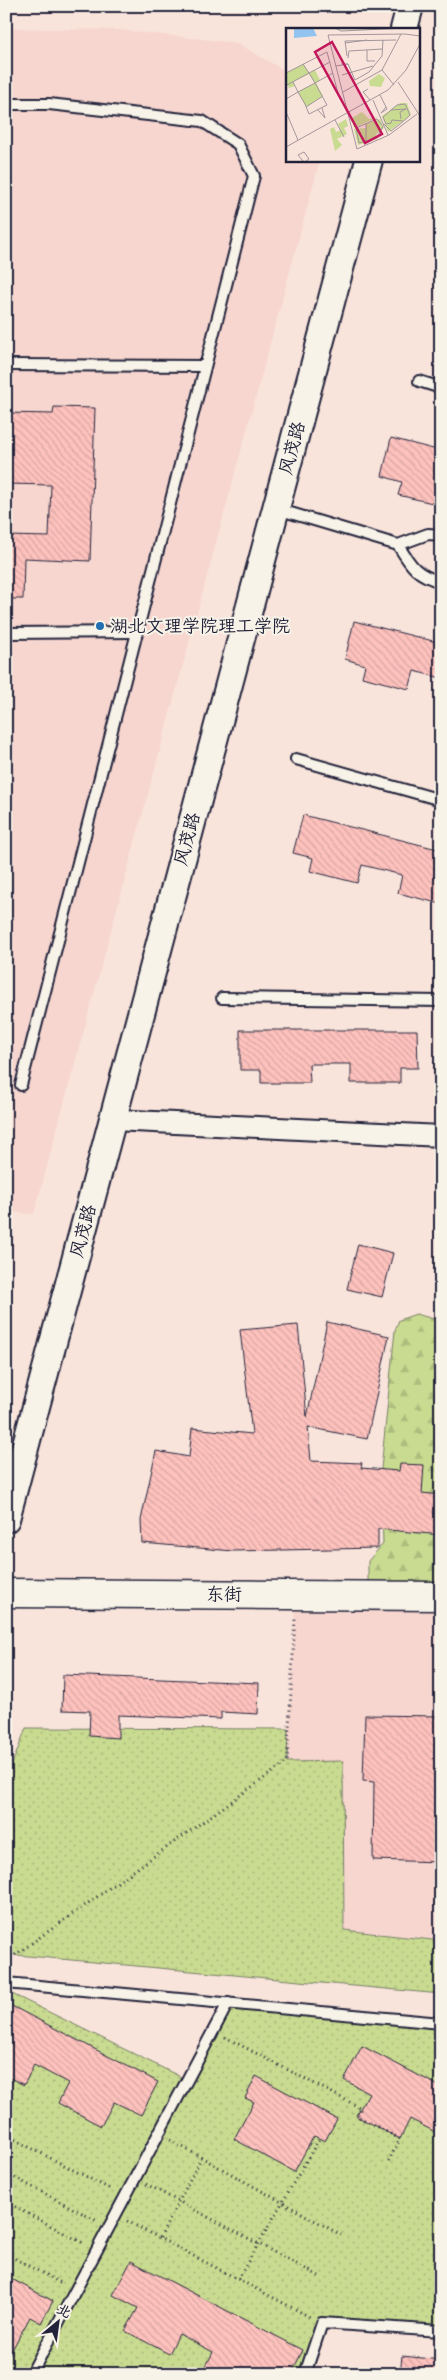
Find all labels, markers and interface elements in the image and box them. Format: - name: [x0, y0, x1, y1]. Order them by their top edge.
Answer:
- inset map: [286, 28, 420, 161]
- street label: 风茂路: [275, 419, 313, 478]
- place label: 湖北文理学院理工学院: [110, 616, 290, 641]
- marker: 湖北文理学院理工学院: [94, 620, 106, 632]
- street label: 风茂路: [170, 810, 208, 869]
- street label: 风茂路: [66, 1202, 104, 1261]
- street label: 东街: [206, 1584, 242, 1609]
- north arrow: [32, 2298, 82, 2348]
- text: 北: [52, 2300, 74, 2325]

